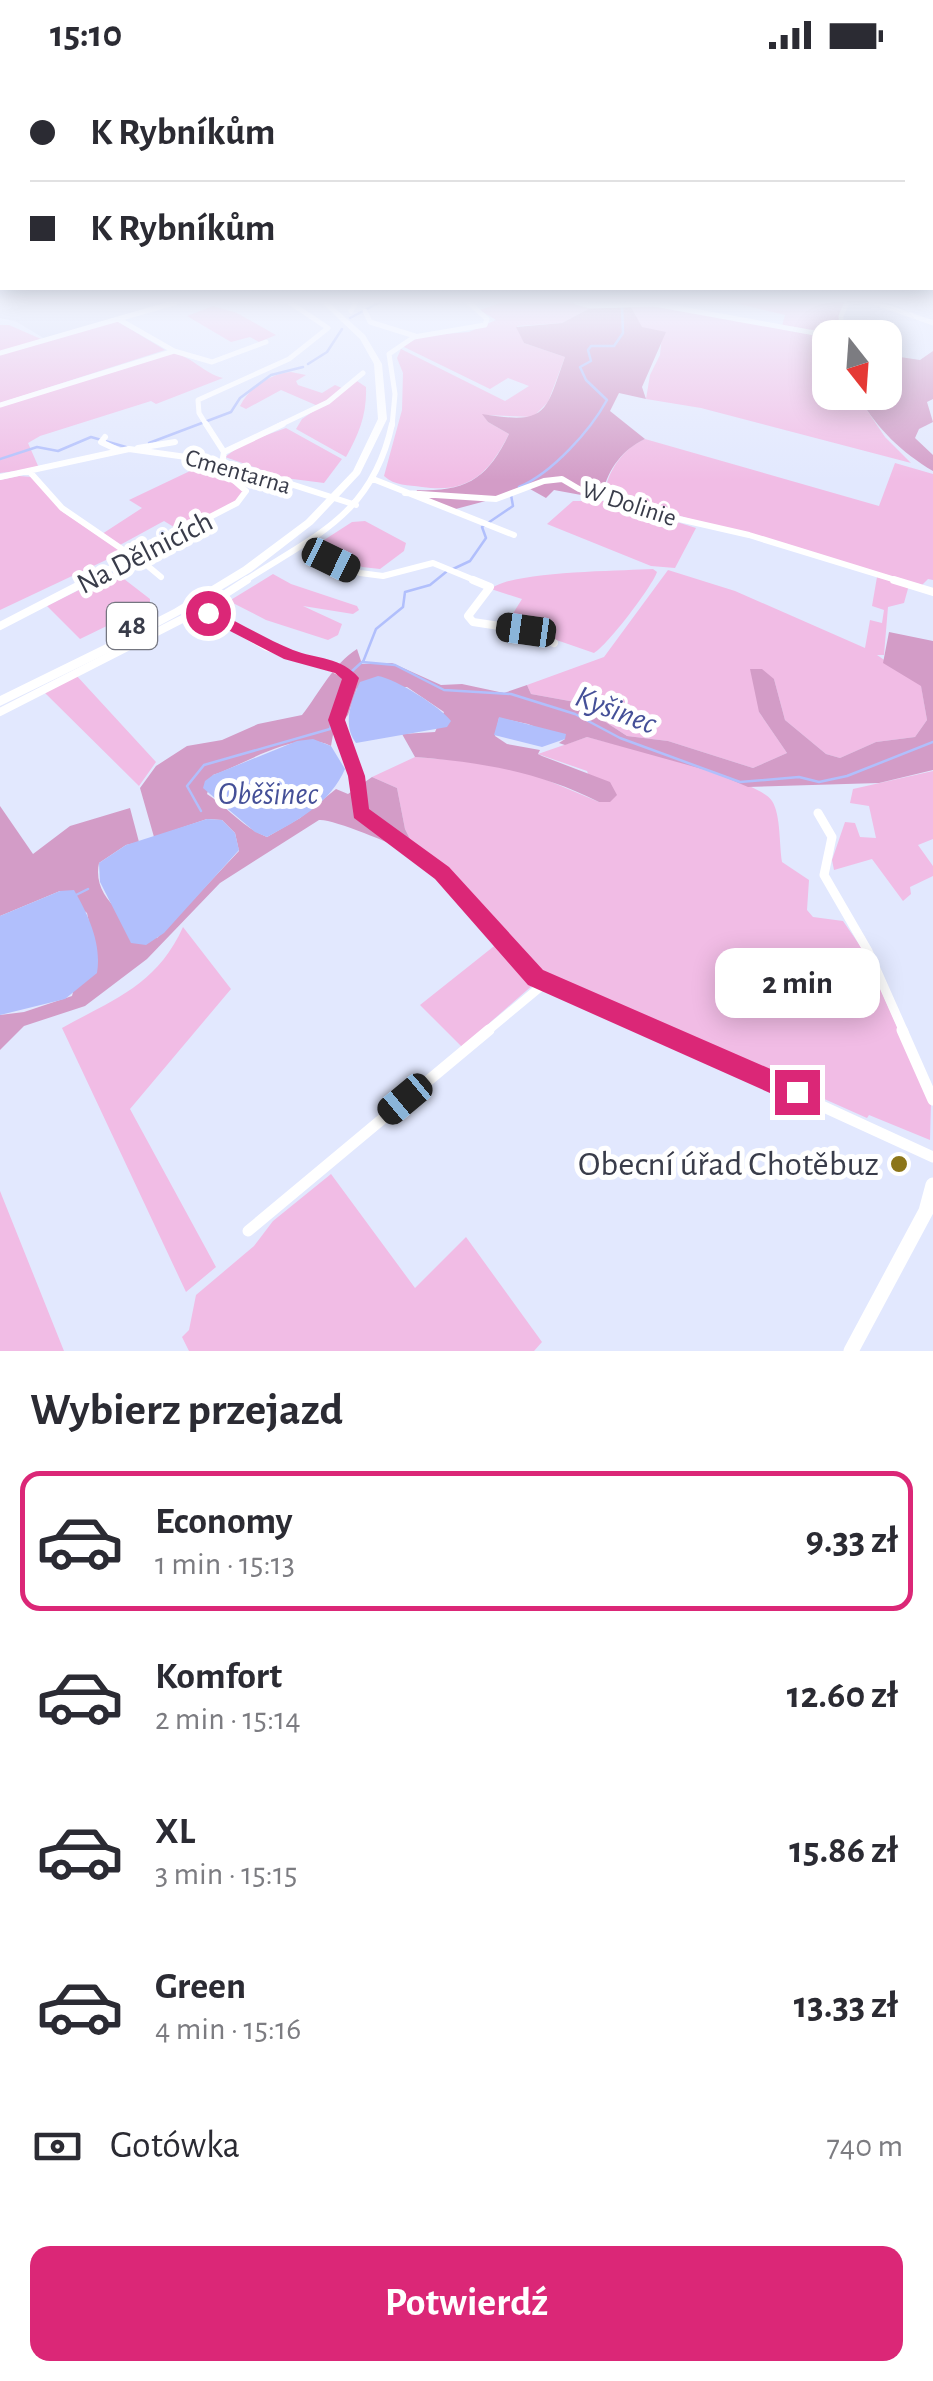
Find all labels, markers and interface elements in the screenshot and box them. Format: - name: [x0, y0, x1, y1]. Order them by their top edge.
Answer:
- text: 15:10: [50, 16, 122, 54]
- text: K Rybníkům: [90, 114, 275, 152]
- text: K Rybníkům: [90, 210, 275, 248]
- north arrow: [812, 320, 902, 410]
- map controls: [812, 320, 902, 410]
- street label: Cmentarna: [182, 445, 294, 499]
- street label: W Dolinie: [579, 477, 679, 531]
- street label: Na Dělnicích: [72, 506, 218, 600]
- car: [297, 533, 365, 587]
- route start: [186, 591, 231, 636]
- road number: 48: [107, 603, 157, 649]
- car: [494, 611, 558, 649]
- water label: Kyšinec: [571, 680, 661, 740]
- water label: Oběšinec: [218, 778, 319, 810]
- callout: 2 min: [714, 947, 880, 1017]
- text: 2 min: [762, 967, 833, 999]
- car: [372, 1068, 438, 1130]
- route end: [775, 1070, 820, 1115]
- place label: Obecní úřad Chotěbuz: [578, 1147, 879, 1182]
- marker: Obecní úřad Chotěbuz: [888, 1153, 910, 1175]
- text: Wybierz przejazd: [30, 1388, 343, 1433]
- icon: car: [35, 1496, 125, 1586]
- text: Economy: [155, 1503, 293, 1541]
- text: 9.33 zł: [805, 1522, 898, 1560]
- text: 1 min · 15:13: [155, 1548, 295, 1580]
- icon: car: [35, 1651, 125, 1741]
- text: Komfort: [155, 1658, 282, 1696]
- text: 12.60 zł: [787, 1677, 898, 1715]
- text: 2 min · 15:14: [155, 1703, 301, 1735]
- icon: car: [35, 1806, 125, 1896]
- text: XL: [155, 1813, 195, 1851]
- text: 15.86 zł: [789, 1832, 898, 1870]
- text: 3 min · 15:15: [155, 1858, 297, 1890]
- icon: car: [35, 1961, 125, 2051]
- text: Green: [155, 1968, 246, 2006]
- text: 13.33 zł: [794, 1987, 898, 2025]
- text: 4 min · 15:16: [155, 2013, 301, 2045]
- icon: cash: [30, 2119, 85, 2174]
- text: Gotówka: [110, 2127, 240, 2165]
- text: 740 m: [826, 2130, 903, 2162]
- button: Potwierdź: [30, 2246, 903, 2361]

